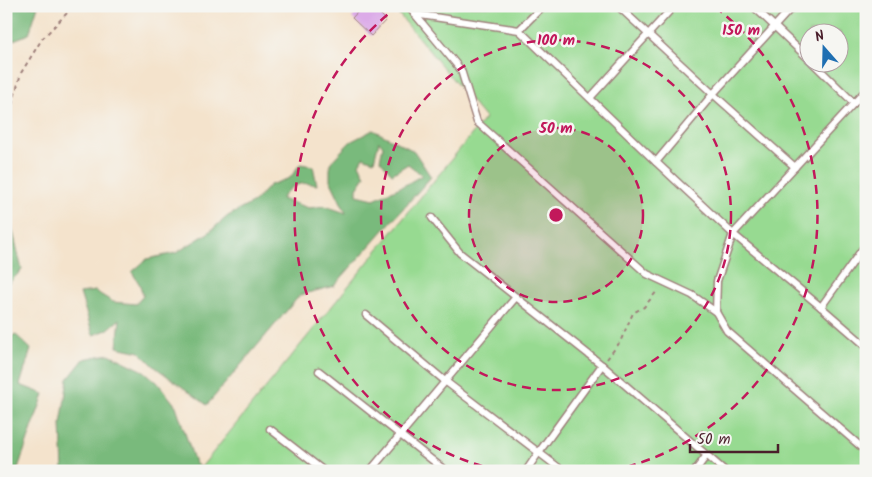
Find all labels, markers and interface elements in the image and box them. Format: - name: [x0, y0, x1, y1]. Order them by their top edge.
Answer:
- text: 150 m: [722, 19, 760, 43]
- north arrow: [800, 22, 850, 72]
- text: N: [812, 25, 828, 49]
- text: 100 m: [537, 29, 575, 53]
- text: 50 m: [538, 117, 573, 141]
- centre of rings: [547, 206, 565, 224]
- scale bar: [690, 422, 777, 454]
- text: 50 m: [697, 428, 731, 452]

